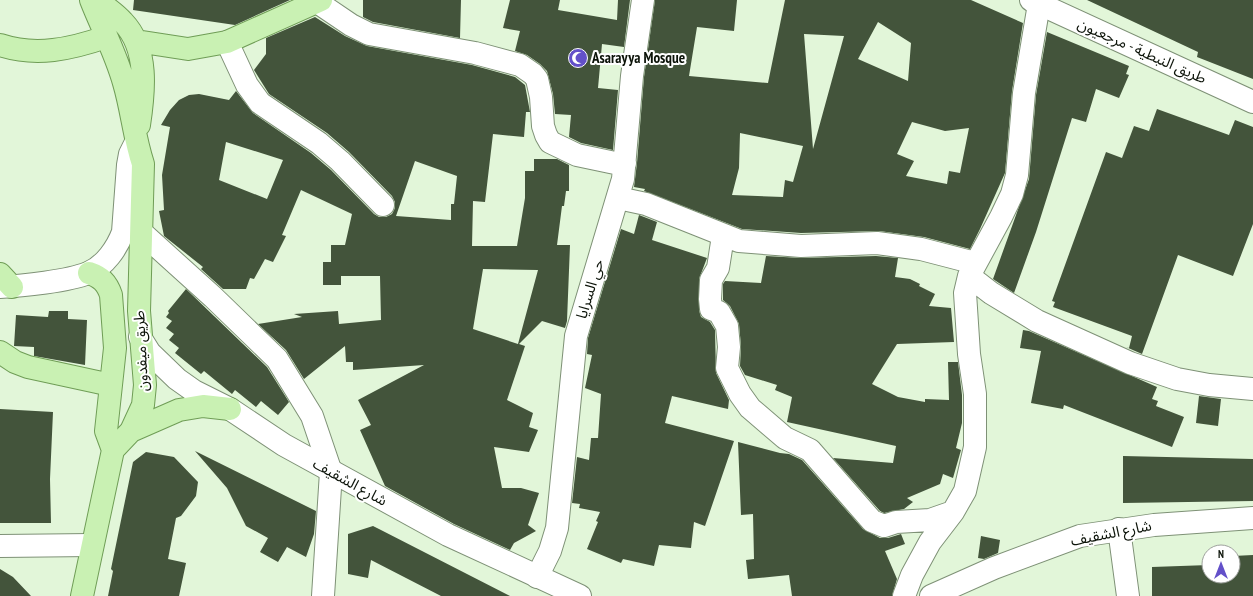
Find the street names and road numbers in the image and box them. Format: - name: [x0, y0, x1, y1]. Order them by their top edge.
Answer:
- street label: طريق النبطية - مرجعيون: [1074, 14, 1210, 88]
- street label: حي السرايا: [571, 257, 610, 322]
- street label: طريق ميفدون: [129, 310, 153, 392]
- street label: شارع الشقيف: [308, 453, 391, 513]
- street label: شارع الشقيف: [1069, 515, 1154, 553]

